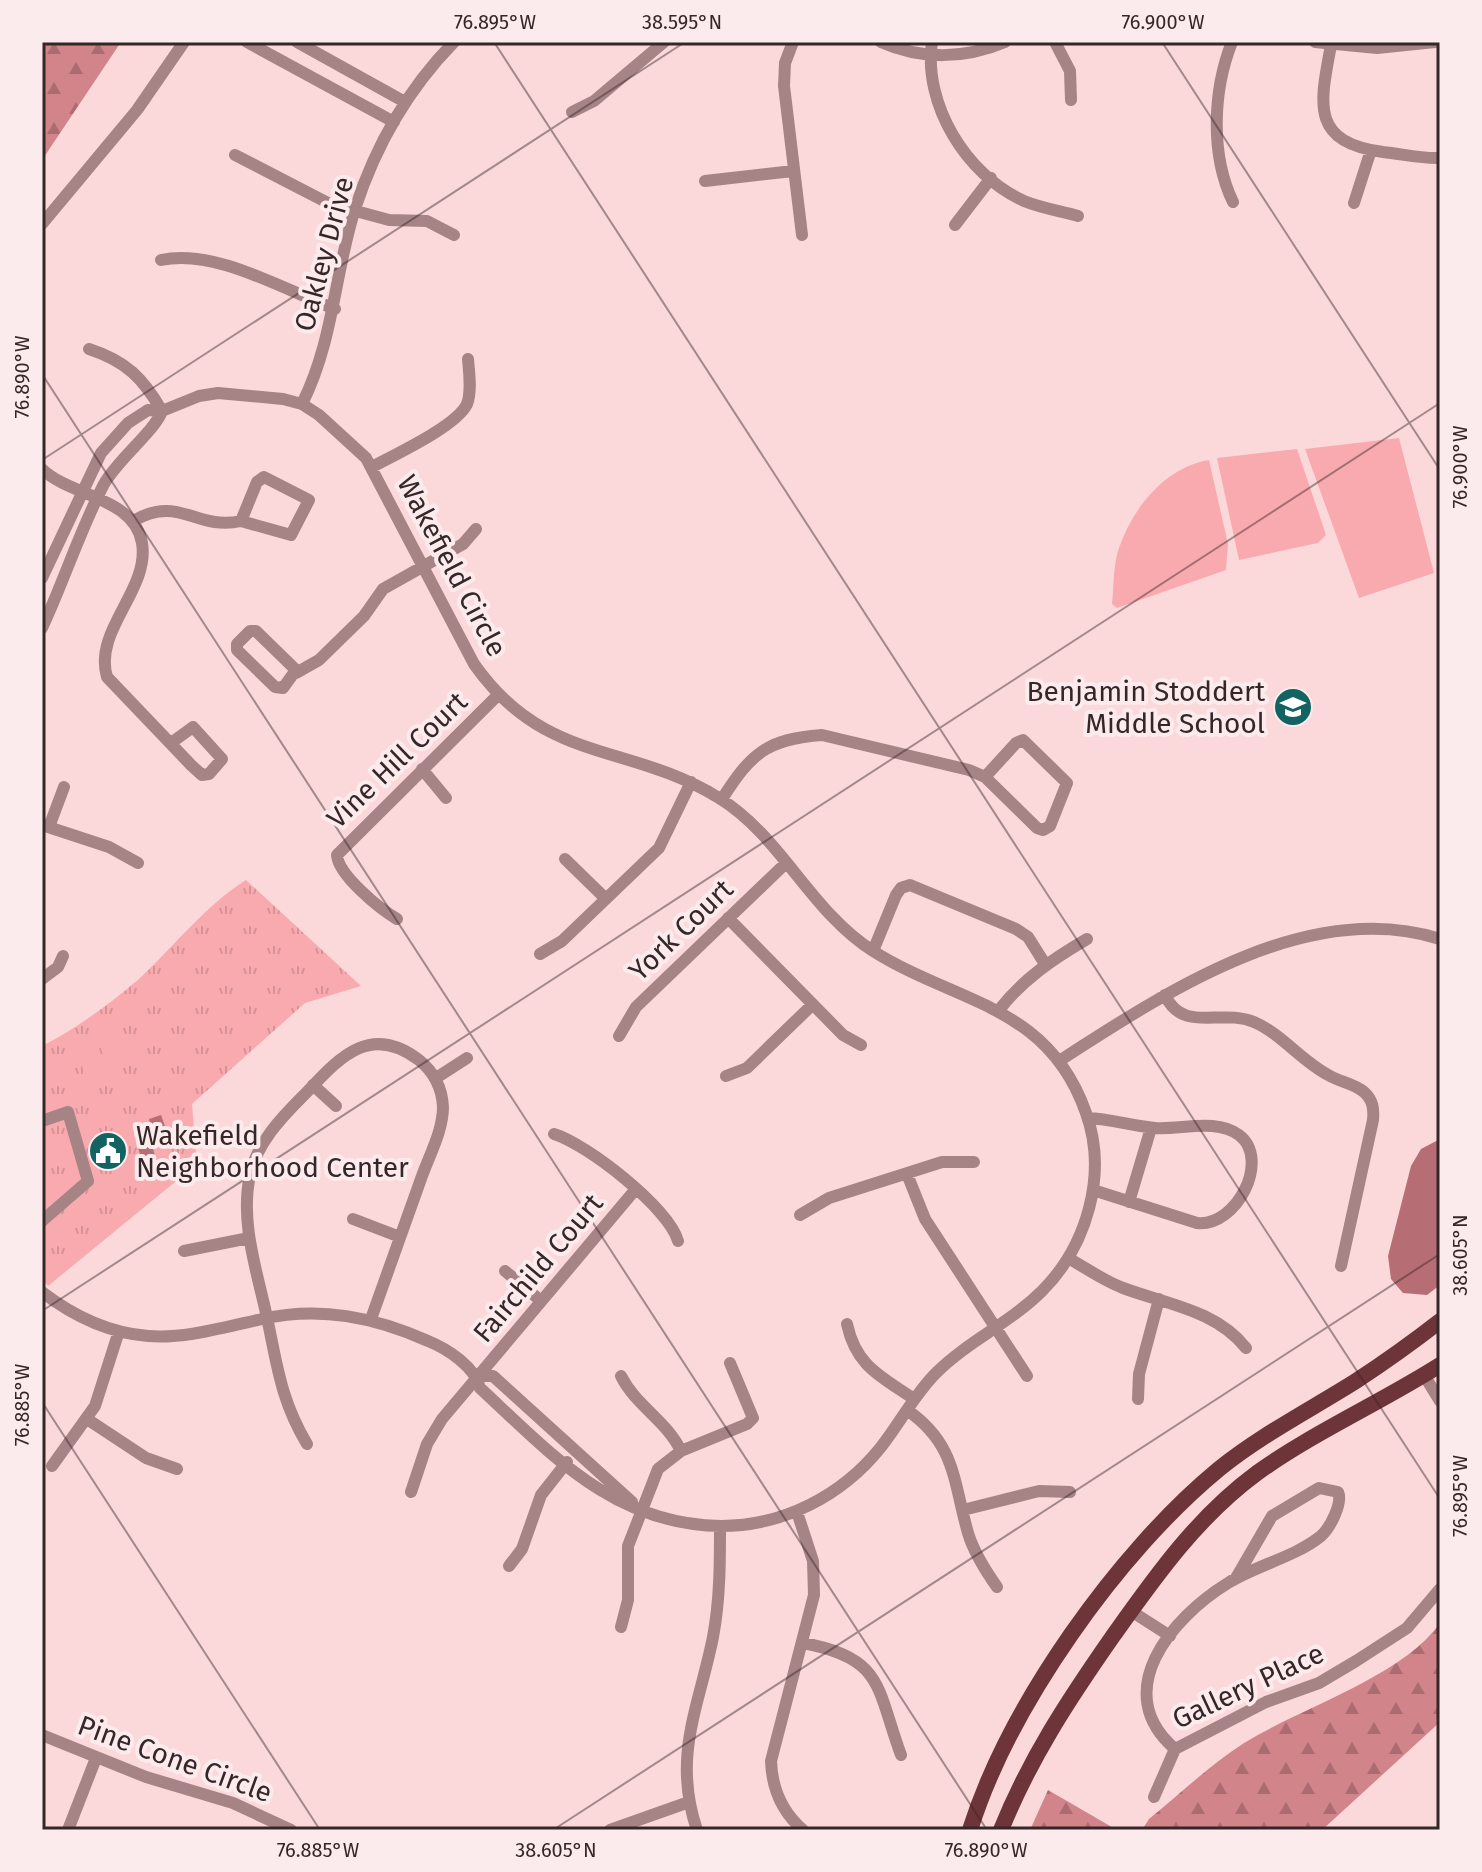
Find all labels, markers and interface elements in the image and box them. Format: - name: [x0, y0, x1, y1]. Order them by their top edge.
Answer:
- text: 76.895°W: [454, 10, 536, 34]
- text: 38.595°N: [642, 10, 722, 34]
- text: 76.900°W: [1121, 10, 1205, 34]
- street label: Oakley Drive: [288, 173, 360, 335]
- text: 76.890°W: [10, 335, 34, 419]
- text: 76.900°W: [1448, 425, 1472, 509]
- street label: Wakefield Circle: [390, 470, 514, 662]
- place label: Benjamin Stoddert Middle School: [1027, 675, 1266, 740]
- street label: Vine Hill Court: [320, 684, 475, 835]
- school or university icon: Benjamin Stoddert Middle School: [1272, 686, 1314, 728]
- street label: York Court: [622, 872, 740, 987]
- place label: Wakefield Neighborhood Center: [136, 1119, 409, 1184]
- public building icon: Wakefield Neighborhood Center: [87, 1130, 129, 1172]
- street label: Fairchild Court: [466, 1186, 610, 1349]
- text: 38.605°N: [1448, 1214, 1472, 1296]
- text: 76.885°W: [10, 1363, 34, 1446]
- text: 76.895°W: [1448, 1455, 1472, 1537]
- street label: Gallery Place: [1167, 1636, 1329, 1736]
- street label: Pine Cone Circle: [73, 1709, 277, 1809]
- text: 76.885°W: [277, 1838, 360, 1862]
- text: 38.605°N: [515, 1838, 597, 1862]
- text: 76.890°W: [944, 1838, 1028, 1862]

